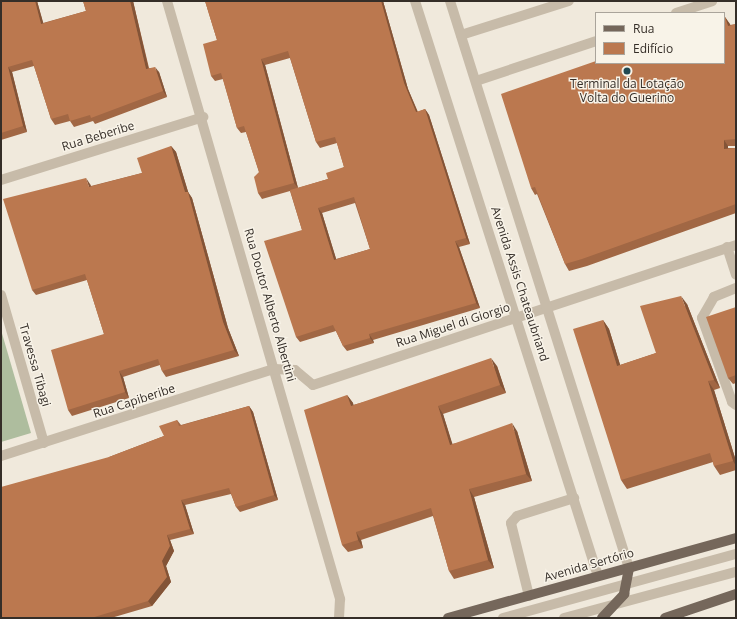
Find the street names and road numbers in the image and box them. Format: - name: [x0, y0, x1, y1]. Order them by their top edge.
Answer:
- street label: Rua Beberibe: [60, 118, 136, 154]
- street label: Avenida Assis Chateaubriand: [488, 205, 552, 363]
- street label: Rua Doutor Alberto Albertini: [241, 227, 299, 383]
- street label: Rua Miguel di Giorgio: [394, 300, 512, 350]
- street label: Travessa Tibagi: [16, 322, 54, 408]
- street label: Rua Capiberibe: [91, 381, 177, 421]
- street label: Avenida Sertório: [542, 545, 636, 585]

